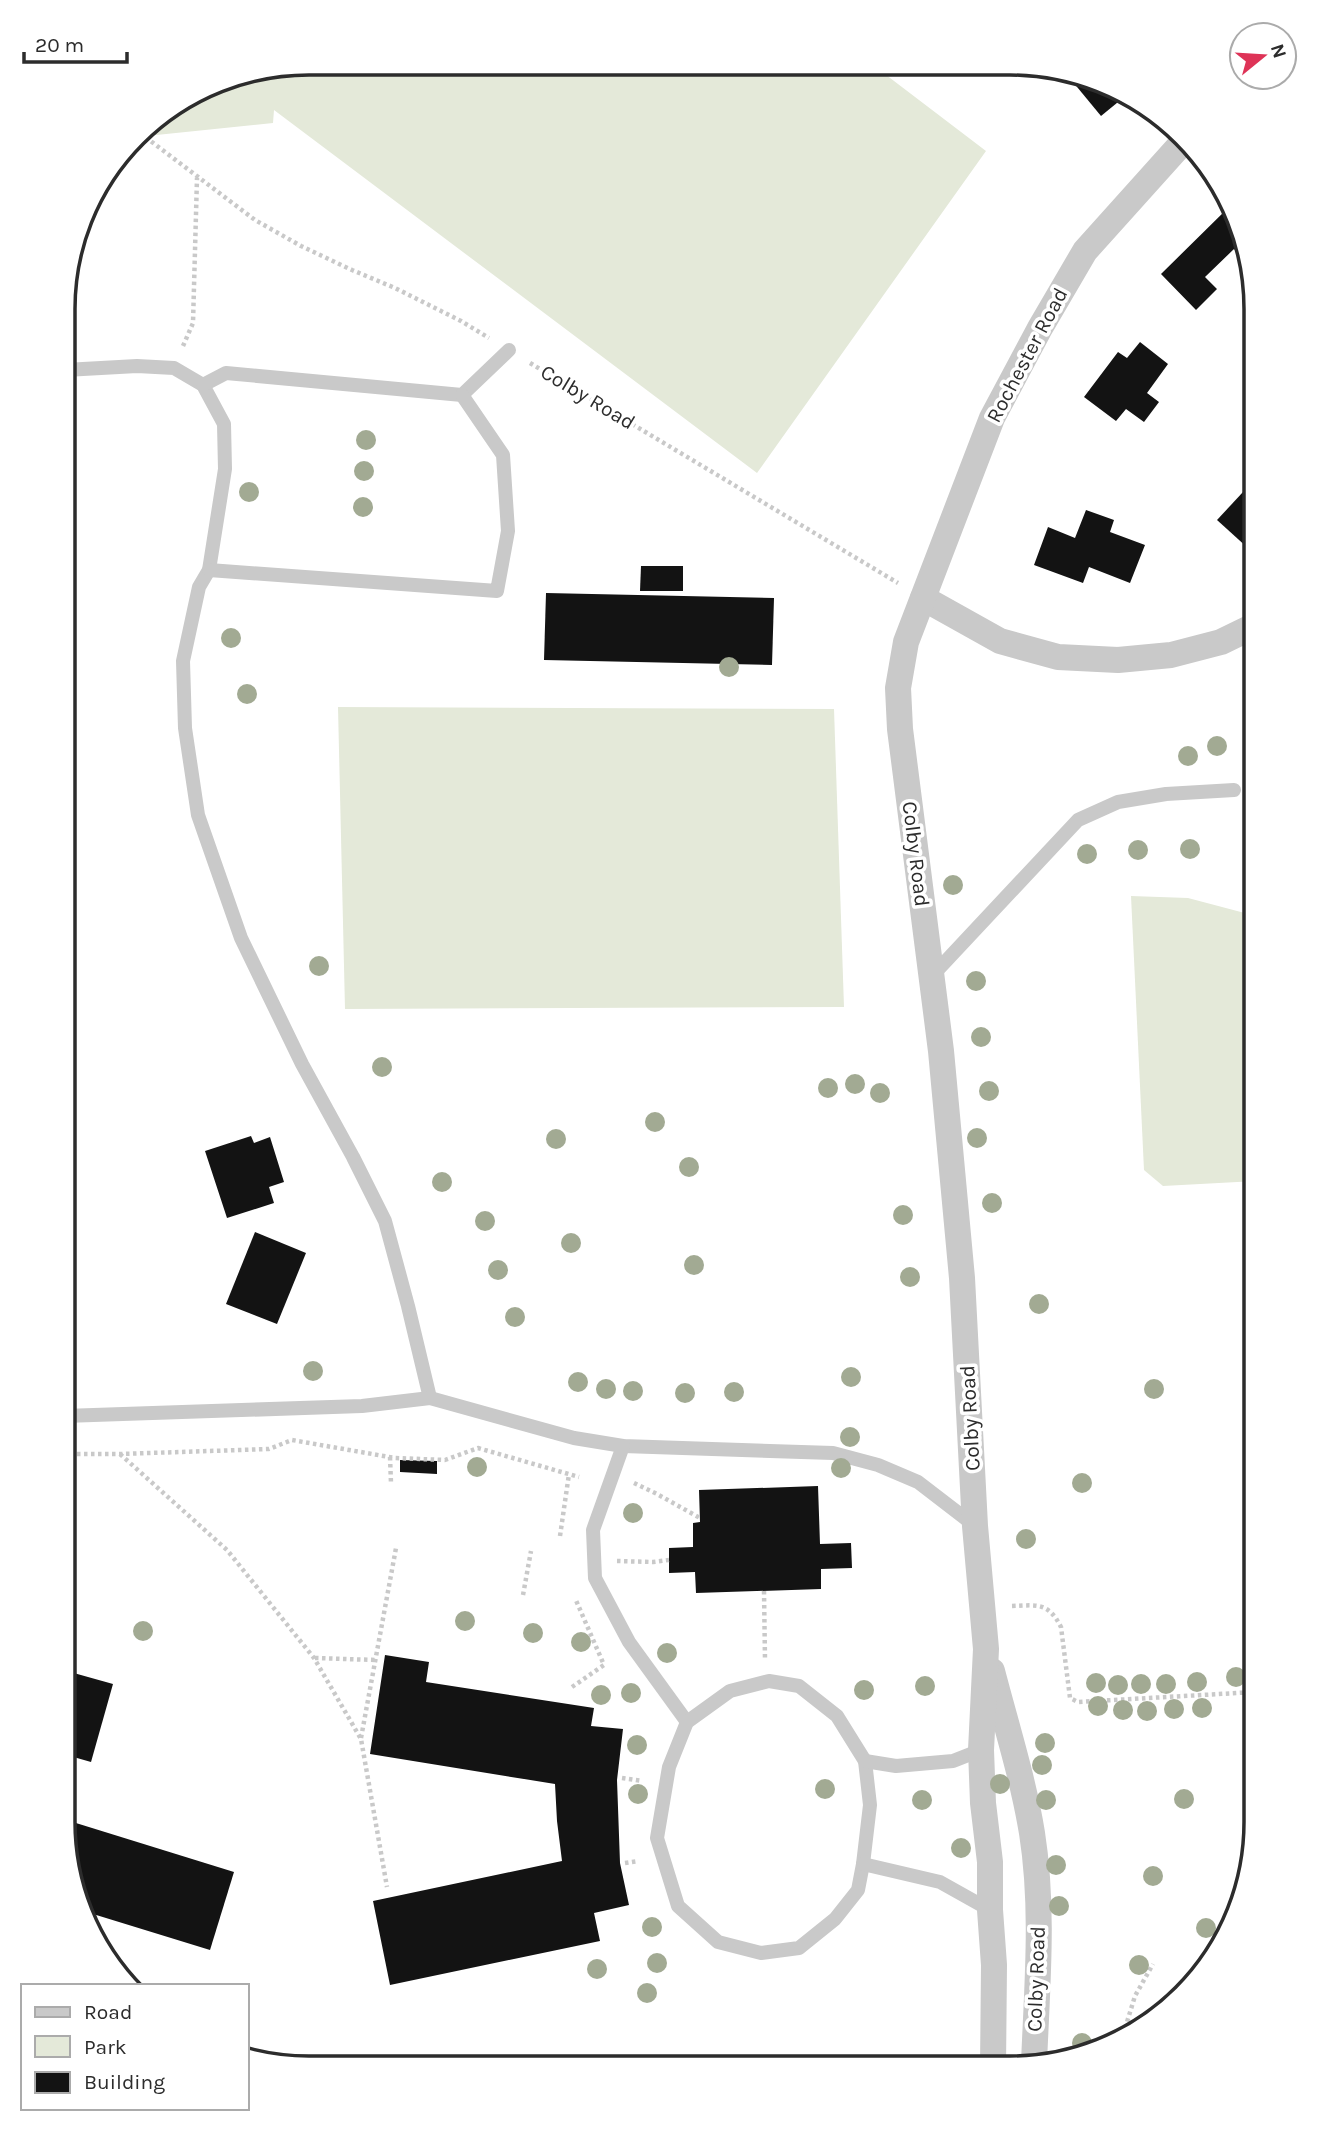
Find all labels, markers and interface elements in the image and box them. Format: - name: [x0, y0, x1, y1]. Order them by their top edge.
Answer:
- scale bar: [24, 21, 128, 65]
- north arrow: [1228, 21, 1298, 91]
- text: 20 m: [35, 33, 84, 57]
- text: N: [1266, 41, 1291, 61]
- street label: Rochester Road: [981, 283, 1073, 427]
- street label: Colby Road: [536, 359, 640, 435]
- street label: Colby Road: [898, 800, 934, 908]
- street label: Colby Road: [955, 1365, 985, 1471]
- street label: Colby Road: [1022, 1926, 1050, 2032]
- legend: [21, 1984, 248, 2110]
- text: Road: [84, 2000, 132, 2024]
- text: Park: [84, 2035, 127, 2059]
- text: Building: [84, 2070, 165, 2094]

